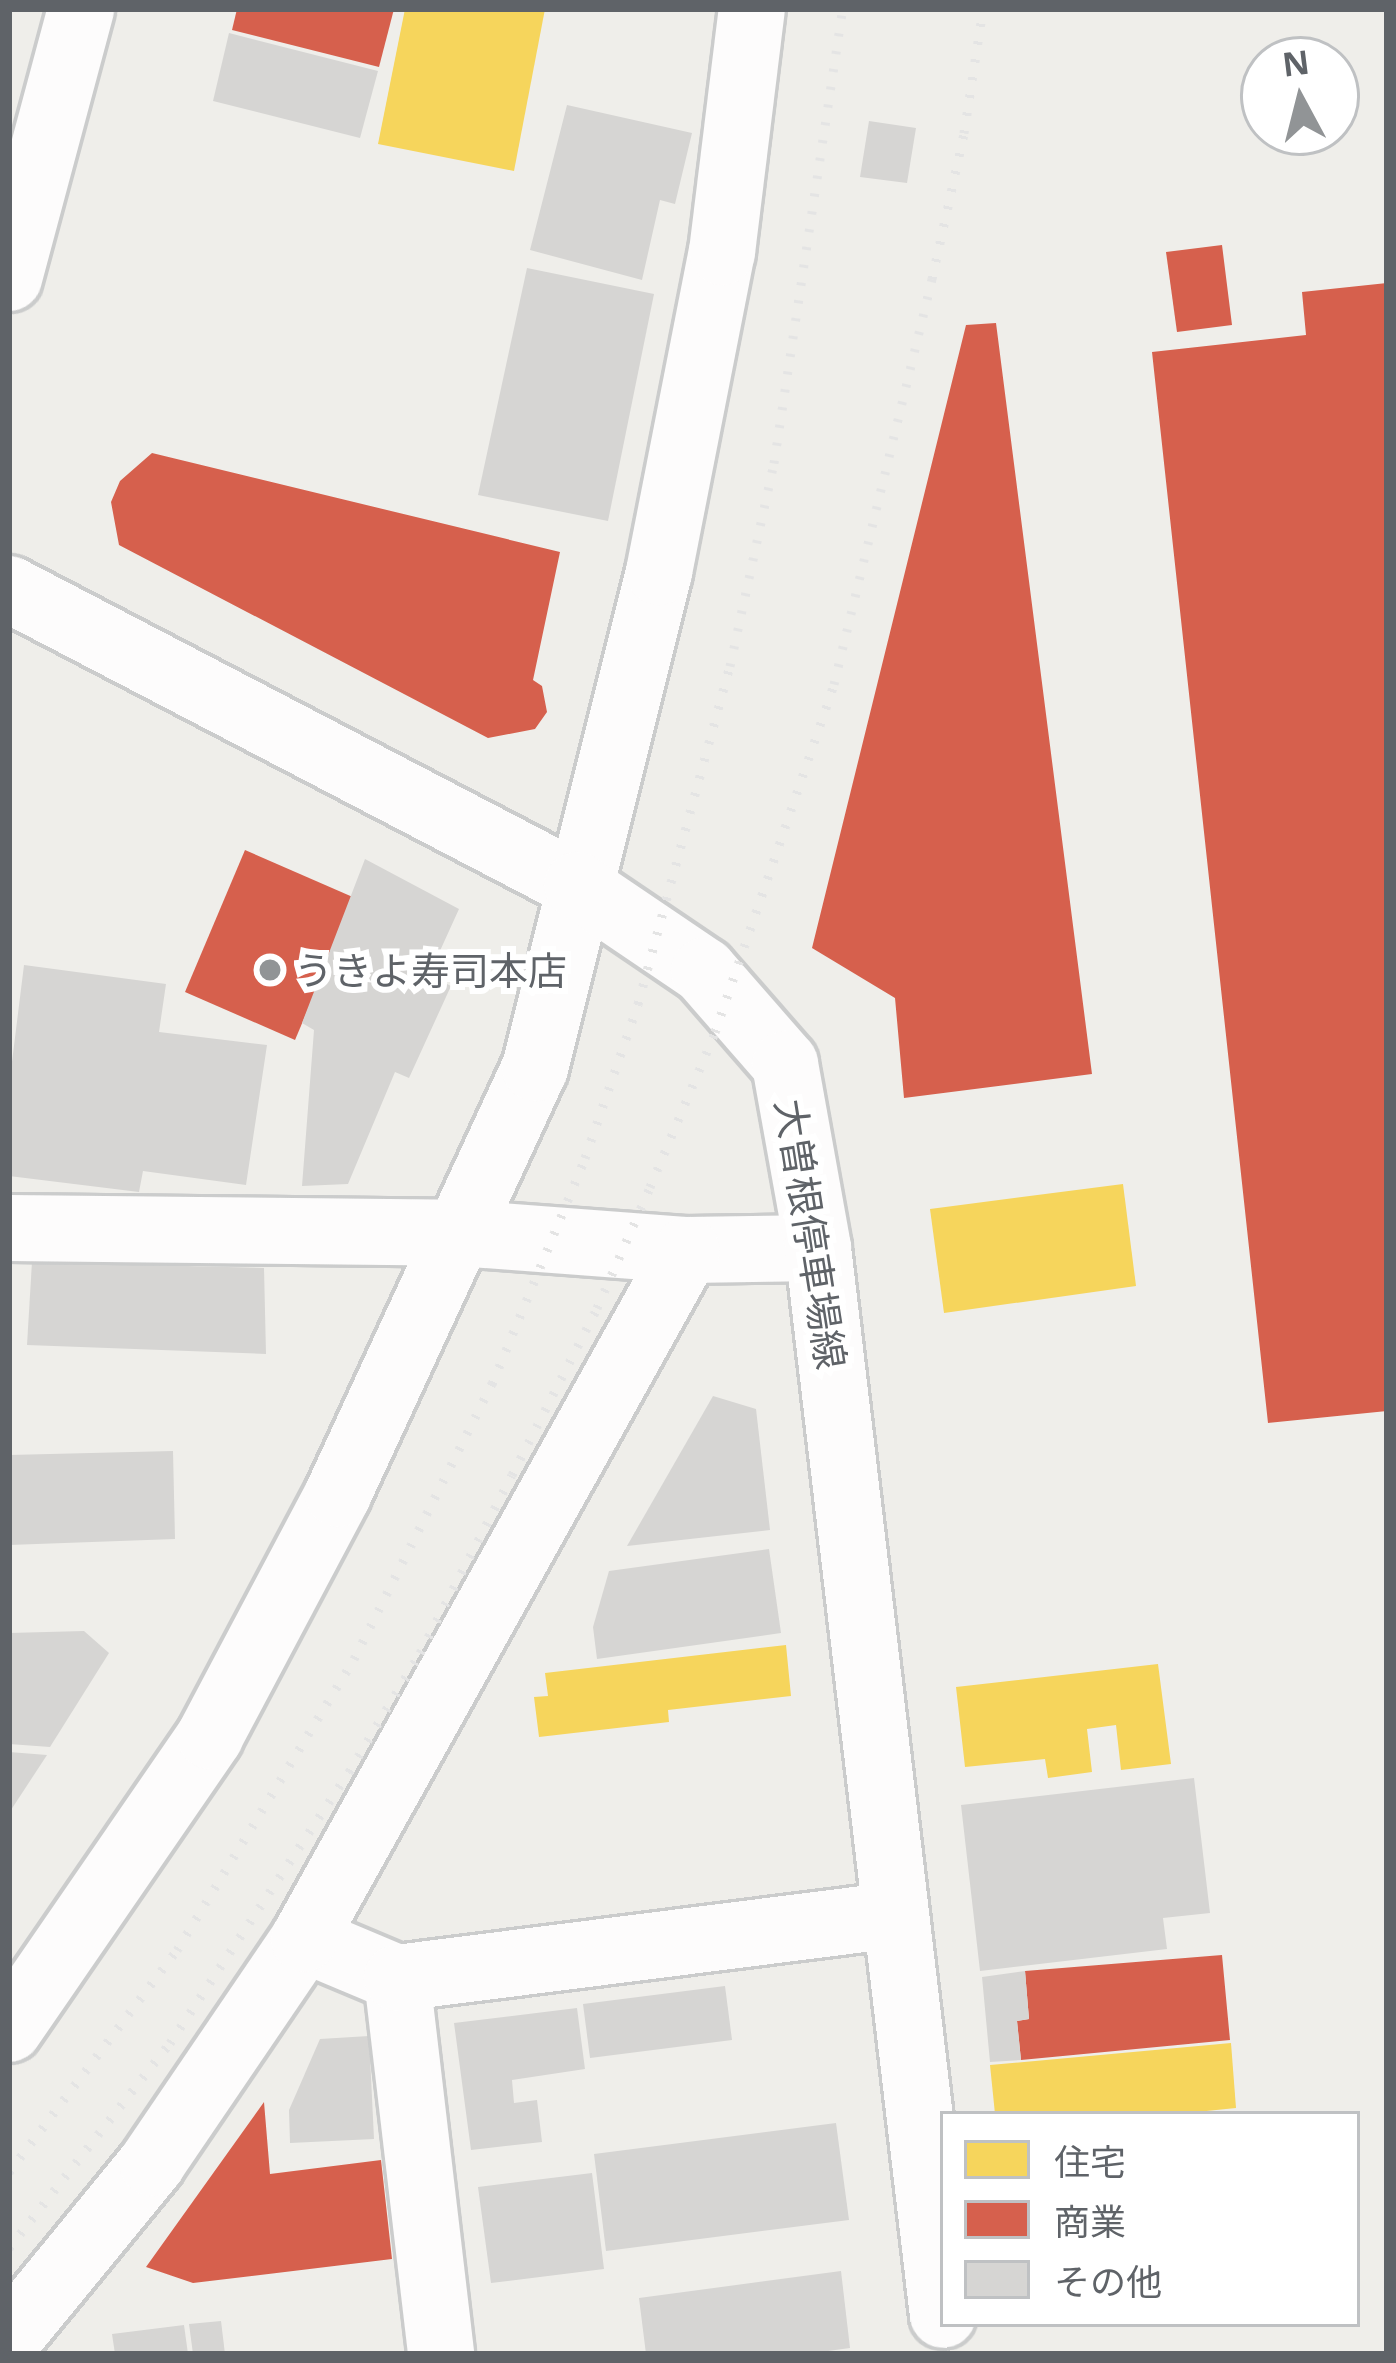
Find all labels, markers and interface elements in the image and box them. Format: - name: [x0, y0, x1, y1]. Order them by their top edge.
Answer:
- north arrow: [1240, 36, 1360, 156]
- text: N: [1280, 39, 1312, 87]
- place label: うきよ寿司本店: [294, 947, 567, 993]
- marker: うきよ寿司本店: [257, 957, 283, 983]
- street label: 大曽根停車場線: [767, 1096, 855, 1372]
- legend: [940, 2111, 1360, 2327]
- text: 住宅: [1054, 2137, 1126, 2186]
- text: 商業: [1054, 2197, 1126, 2246]
- text: その他: [1054, 2257, 1162, 2306]

